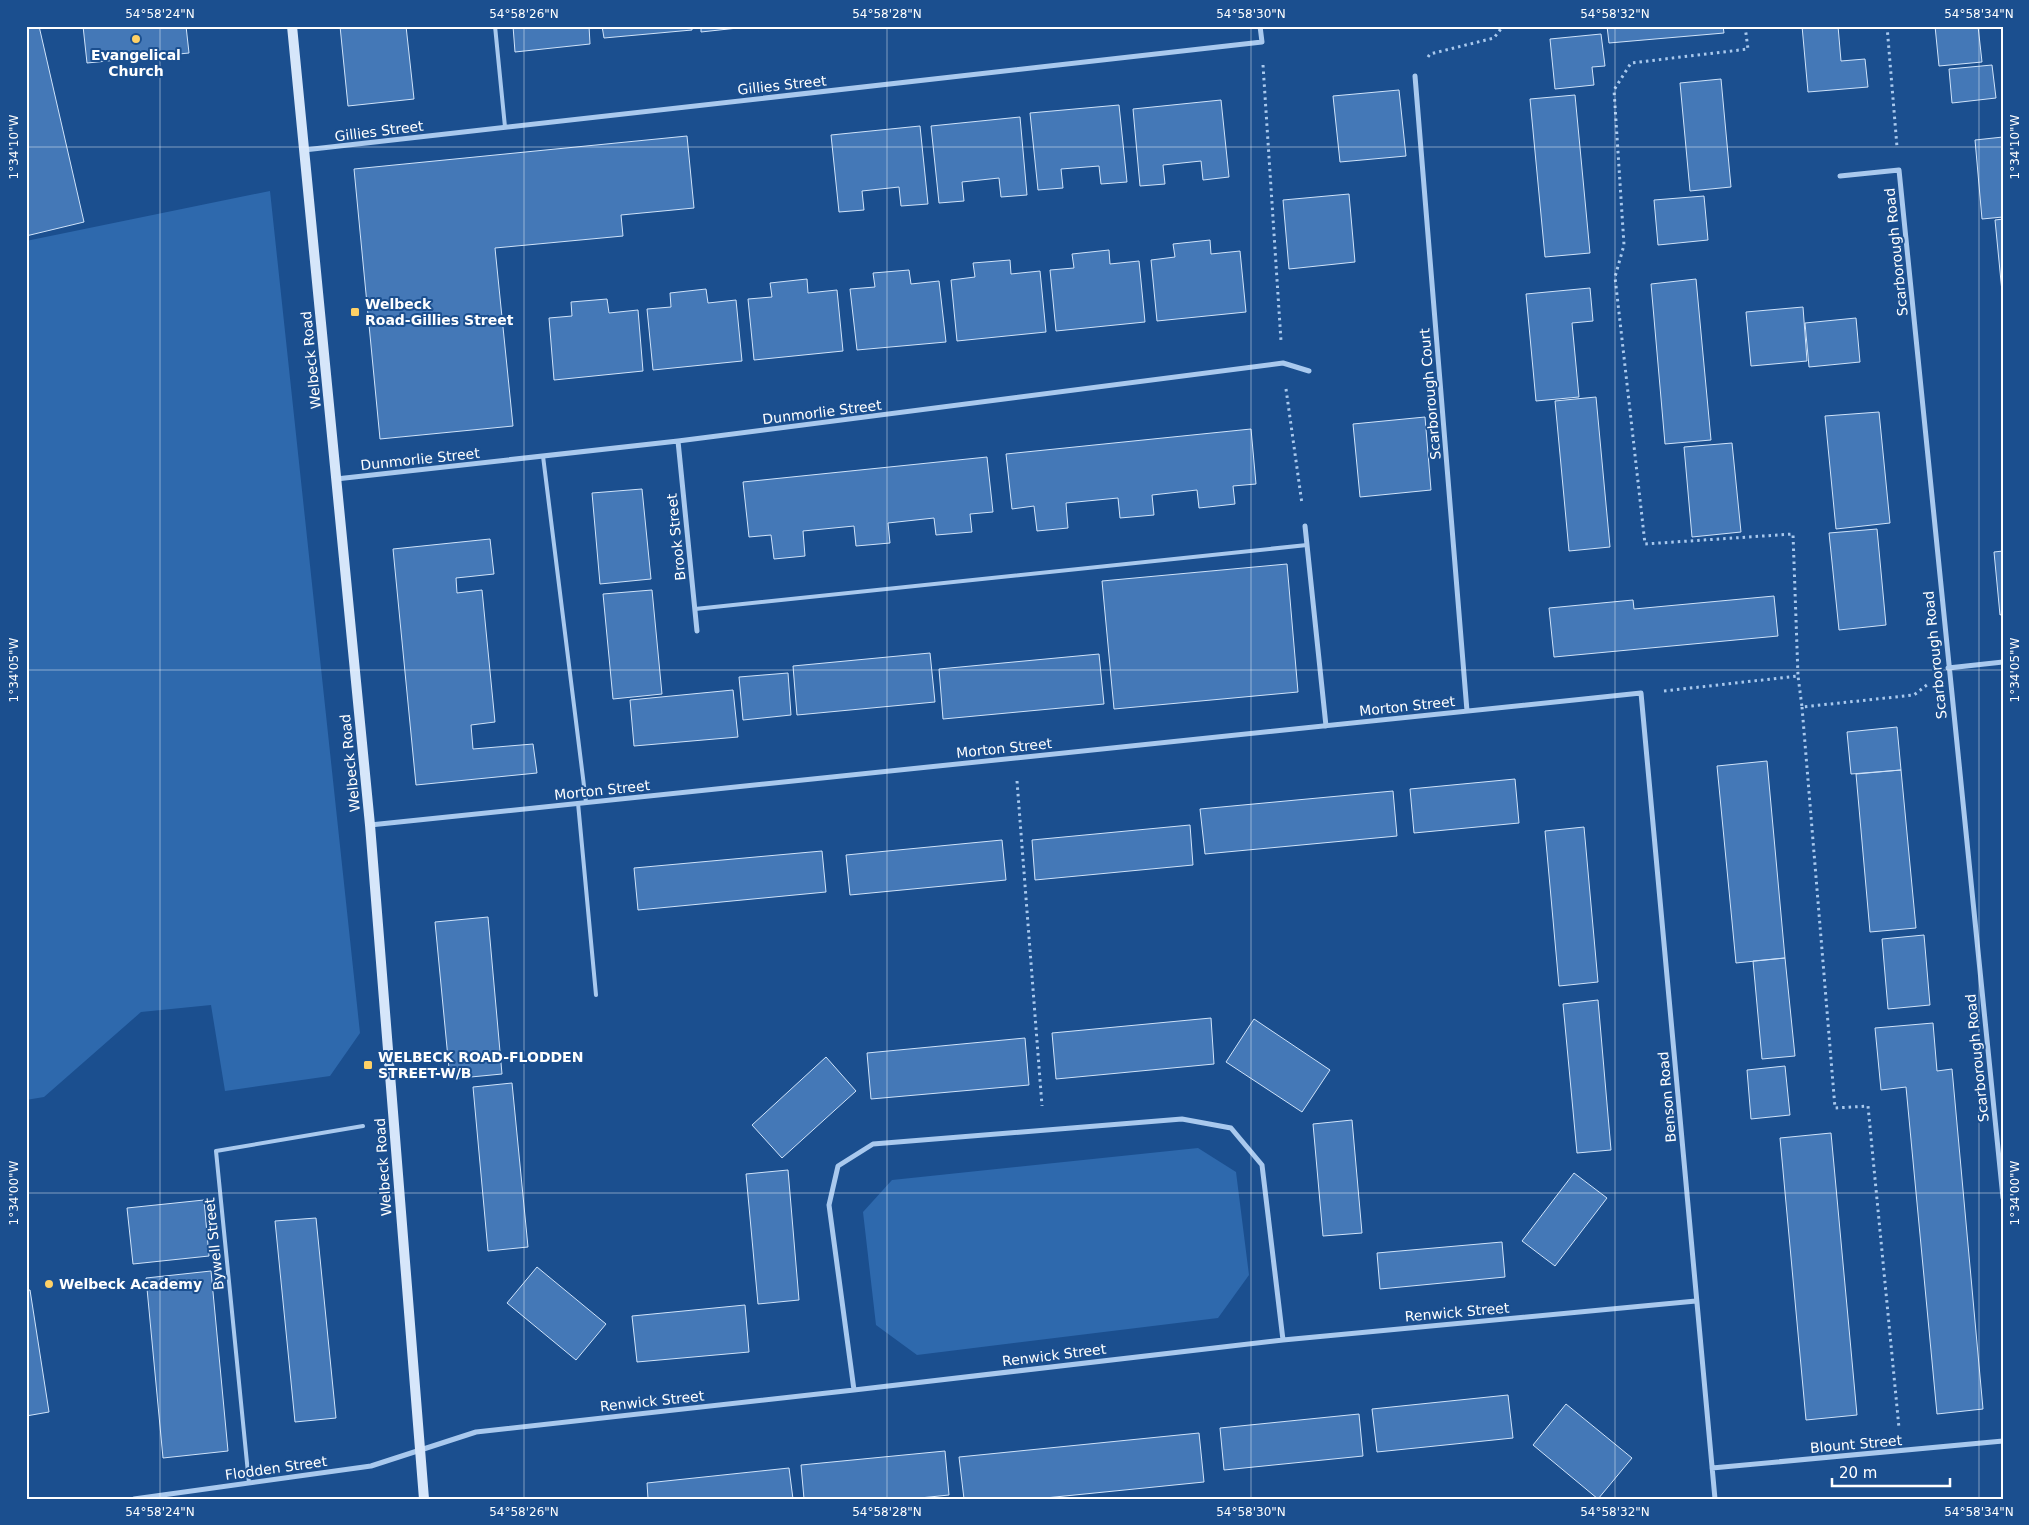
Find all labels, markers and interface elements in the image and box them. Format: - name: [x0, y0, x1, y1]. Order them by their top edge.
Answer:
- text: 54°58'24"N: [125, 7, 195, 21]
- text: 54°58'26"N: [489, 7, 559, 21]
- text: 54°58'28"N: [852, 7, 922, 21]
- text: 54°58'30"N: [1216, 7, 1286, 21]
- text: 54°58'32"N: [1580, 7, 1650, 21]
- text: 54°58'34"N: [1944, 7, 2014, 21]
- marker: Evangelical Church: [130, 33, 142, 45]
- place label: Evangelical Church: [91, 47, 181, 79]
- street label: Gillies Street: [737, 72, 828, 98]
- text: 1°34'10"W: [7, 114, 21, 179]
- text: 1°34'10"W: [2008, 114, 2022, 179]
- street label: Gillies Street: [334, 118, 425, 144]
- street label: Scarborough Road: [1881, 187, 1911, 317]
- place label: Welbeck Road-Gillies Street: [365, 296, 514, 328]
- marker: Welbeck Road-Gillies Street: [349, 306, 361, 318]
- street label: Welbeck Road: [298, 310, 324, 410]
- street label: Scarborough Court: [1416, 327, 1444, 460]
- street label: Dunmorlie Street: [762, 397, 883, 427]
- street label: Dunmorlie Street: [360, 445, 481, 473]
- street label: Brook Street: [663, 492, 689, 581]
- street label: Scarborough Road: [1920, 590, 1950, 720]
- text: 1°34'05"W: [7, 637, 21, 702]
- text: 1°34'05"W: [2008, 637, 2022, 702]
- street label: Morton Street: [1358, 693, 1456, 719]
- street label: Welbeck Road: [337, 713, 363, 813]
- street label: Morton Street: [955, 735, 1053, 761]
- street label: Morton Street: [553, 777, 651, 803]
- street label: Scarborough Road: [1962, 993, 1992, 1123]
- place label: WELBECK ROAD-FLODDEN STREET-W/B: [378, 1049, 583, 1081]
- street label: Benson Road: [1655, 1051, 1679, 1143]
- marker: WELBECK ROAD-FLODDEN STREET-W/B: [362, 1059, 374, 1071]
- street label: Welbeck Road: [372, 1117, 394, 1217]
- text: 1°34'00"W: [7, 1160, 21, 1225]
- text: 1°34'00"W: [2008, 1160, 2022, 1225]
- street label: Bywell Street: [201, 1197, 227, 1291]
- place label: Welbeck Academy: [59, 1276, 202, 1292]
- marker: Welbeck Academy: [43, 1278, 55, 1290]
- street label: Renwick Street: [1404, 1299, 1510, 1325]
- street label: Renwick Street: [1001, 1341, 1107, 1369]
- street label: Renwick Street: [599, 1388, 705, 1414]
- street label: Blount Street: [1809, 1432, 1903, 1456]
- street label: Flodden Street: [224, 1453, 328, 1483]
- scale bar: [1832, 1455, 1949, 1487]
- text: 20 m: [1839, 1464, 1877, 1482]
- text: 54°58'24"N: [125, 1505, 195, 1519]
- text: 54°58'26"N: [489, 1505, 559, 1519]
- text: 54°58'28"N: [852, 1505, 922, 1519]
- text: 54°58'30"N: [1216, 1505, 1286, 1519]
- text: 54°58'32"N: [1580, 1505, 1650, 1519]
- text: 54°58'34"N: [1944, 1505, 2014, 1519]

